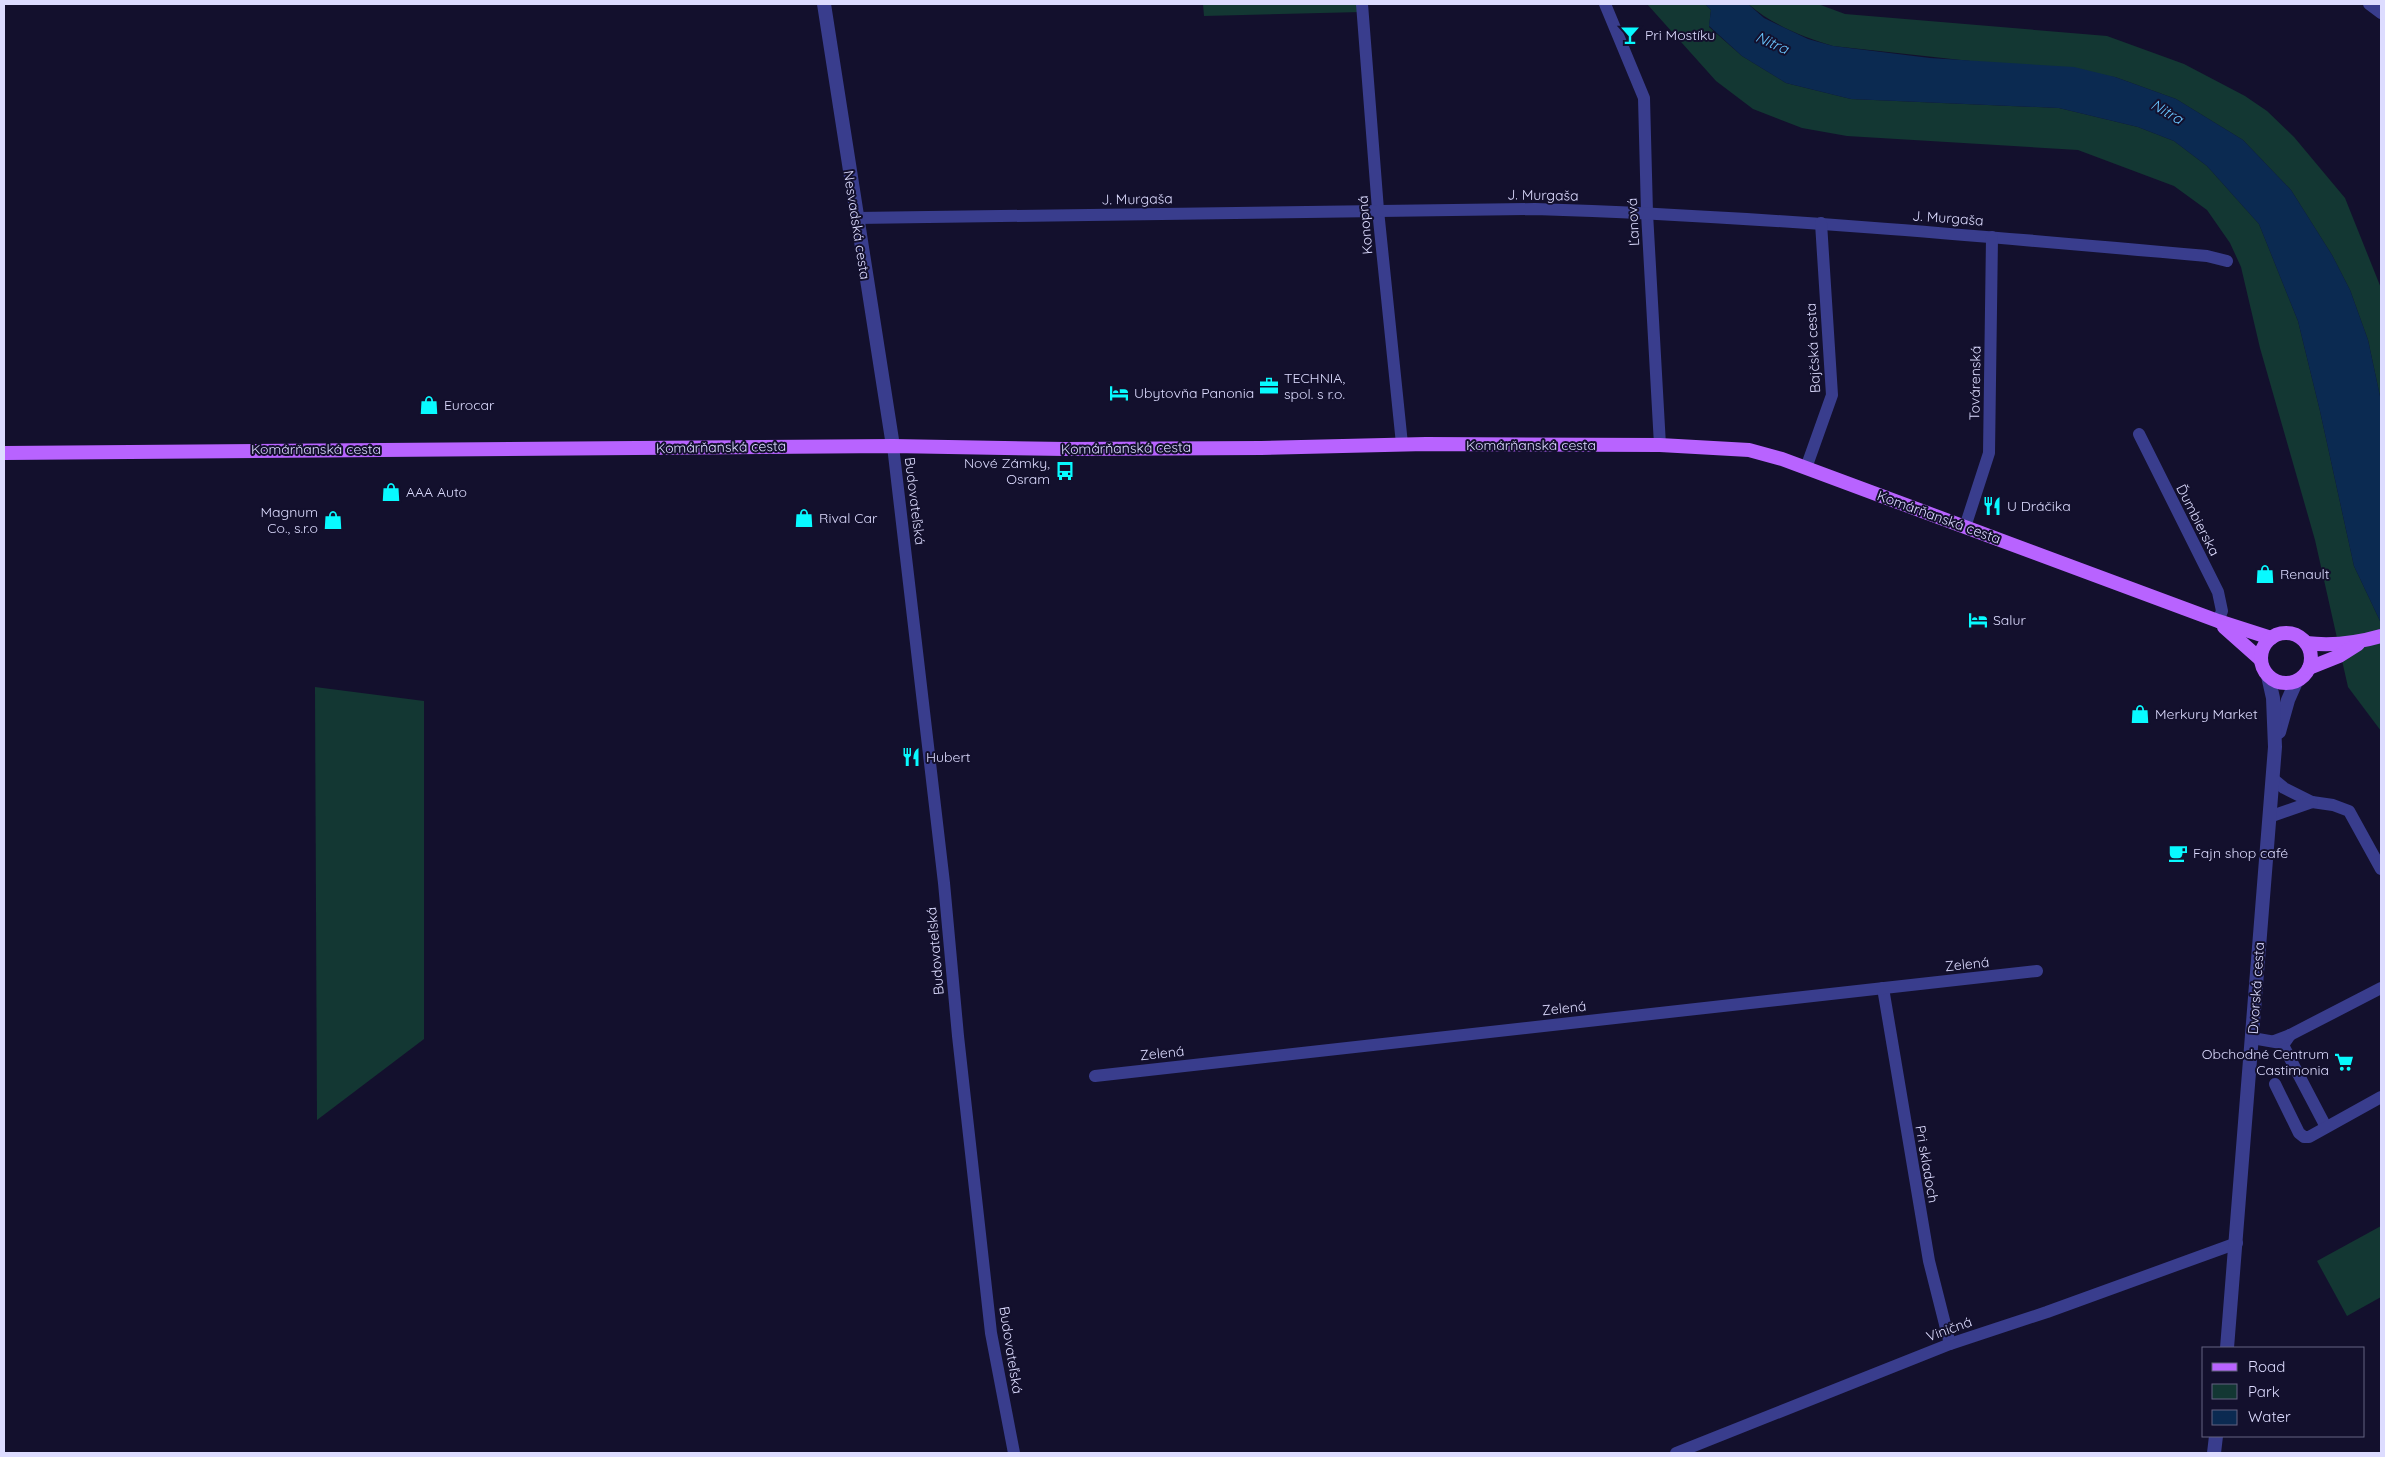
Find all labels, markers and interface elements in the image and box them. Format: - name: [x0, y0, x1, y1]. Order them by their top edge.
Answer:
- bar icon: Pri Mostíku: [1619, 24, 1641, 46]
- place label: Pri Mostíku: [1645, 26, 1715, 44]
- water label: Nitra: [1753, 27, 1792, 58]
- water label: Nitra: [2148, 95, 2187, 129]
- street label: Nesvadská cesta: [839, 169, 875, 281]
- street label: J. Murgaša: [1507, 185, 1579, 205]
- street label: J. Murgaša: [1101, 189, 1173, 209]
- street label: Konopná: [1353, 195, 1377, 255]
- street label: Ľanová: [1623, 197, 1643, 247]
- street label: J. Murgaša: [1912, 207, 1984, 229]
- street label: Bajčská cesta: [1802, 303, 1824, 393]
- street label: Továrenská: [1965, 346, 1985, 420]
- place label: TECHNIA, spol. s r.o.: [1284, 369, 1345, 403]
- office icon: TECHNIA, spol. s r.o.: [1258, 375, 1280, 397]
- hotel icon: Ubytovňa Panonia: [1108, 382, 1130, 404]
- place label: Ubytovňa Panonia: [1134, 384, 1254, 402]
- shop icon: Eurocar: [418, 394, 440, 416]
- place label: Eurocar: [444, 396, 495, 414]
- street label: Komárňanská cesta: [1466, 436, 1596, 454]
- street label: Komárňanská cesta: [656, 437, 786, 457]
- street label: Komárňanská cesta: [1061, 438, 1191, 458]
- street label: Komárňanská cesta: [251, 440, 381, 458]
- place label: Nové Zámky, Osram: [964, 454, 1050, 488]
- street label: Budovateľská: [901, 456, 929, 546]
- bus stop icon: Nové Zámky, Osram: [1054, 460, 1076, 482]
- shop icon: AAA Auto: [380, 481, 402, 503]
- street label: Ďumbierska: [2172, 481, 2224, 559]
- place label: AAA Auto: [406, 483, 467, 501]
- street label: Komárňanská cesta: [1875, 486, 2003, 548]
- restaurant icon: U Dráčika: [1981, 495, 2003, 517]
- place label: U Dráčika: [2007, 497, 2071, 515]
- place label: Magnum Co., s.r.o: [260, 503, 318, 537]
- shop icon: Rival Car: [793, 507, 815, 529]
- shop icon: Magnum Co., s.r.o: [322, 509, 344, 531]
- place label: Rival Car: [819, 509, 878, 527]
- shop icon: Renault: [2254, 563, 2276, 585]
- place label: Renault: [2280, 565, 2330, 583]
- hotel icon: Salur: [1967, 609, 1989, 631]
- place label: Salur: [1993, 611, 2026, 629]
- shop icon: Merkury Market: [2129, 703, 2151, 725]
- place label: Merkury Market: [2155, 705, 2258, 723]
- restaurant icon: Hubert: [900, 746, 922, 768]
- place label: Hubert: [926, 748, 971, 766]
- cafe icon: Fajn shop café: [2167, 842, 2189, 864]
- place label: Fajn shop café: [2193, 844, 2288, 862]
- street label: Budovateľská: [922, 906, 948, 996]
- street label: Dvorská cesta: [2244, 941, 2268, 1035]
- street label: Zelená: [1944, 953, 1990, 975]
- street label: Zelená: [1541, 997, 1587, 1019]
- street label: Zelená: [1139, 1042, 1185, 1064]
- place label: Obchodné Centrum Castimonia: [2202, 1045, 2329, 1079]
- supermarket icon: Obchodné Centrum Castimonia: [2333, 1051, 2355, 1073]
- street label: Pri skladoch: [1911, 1124, 1943, 1204]
- street label: Budovateľská: [995, 1305, 1027, 1395]
- street label: Viničná: [1924, 1312, 1974, 1346]
- legend: [2202, 1347, 2365, 1437]
- text: Road: [2248, 1357, 2285, 1376]
- text: Park: [2248, 1382, 2280, 1401]
- text: Water: [2248, 1407, 2291, 1426]

